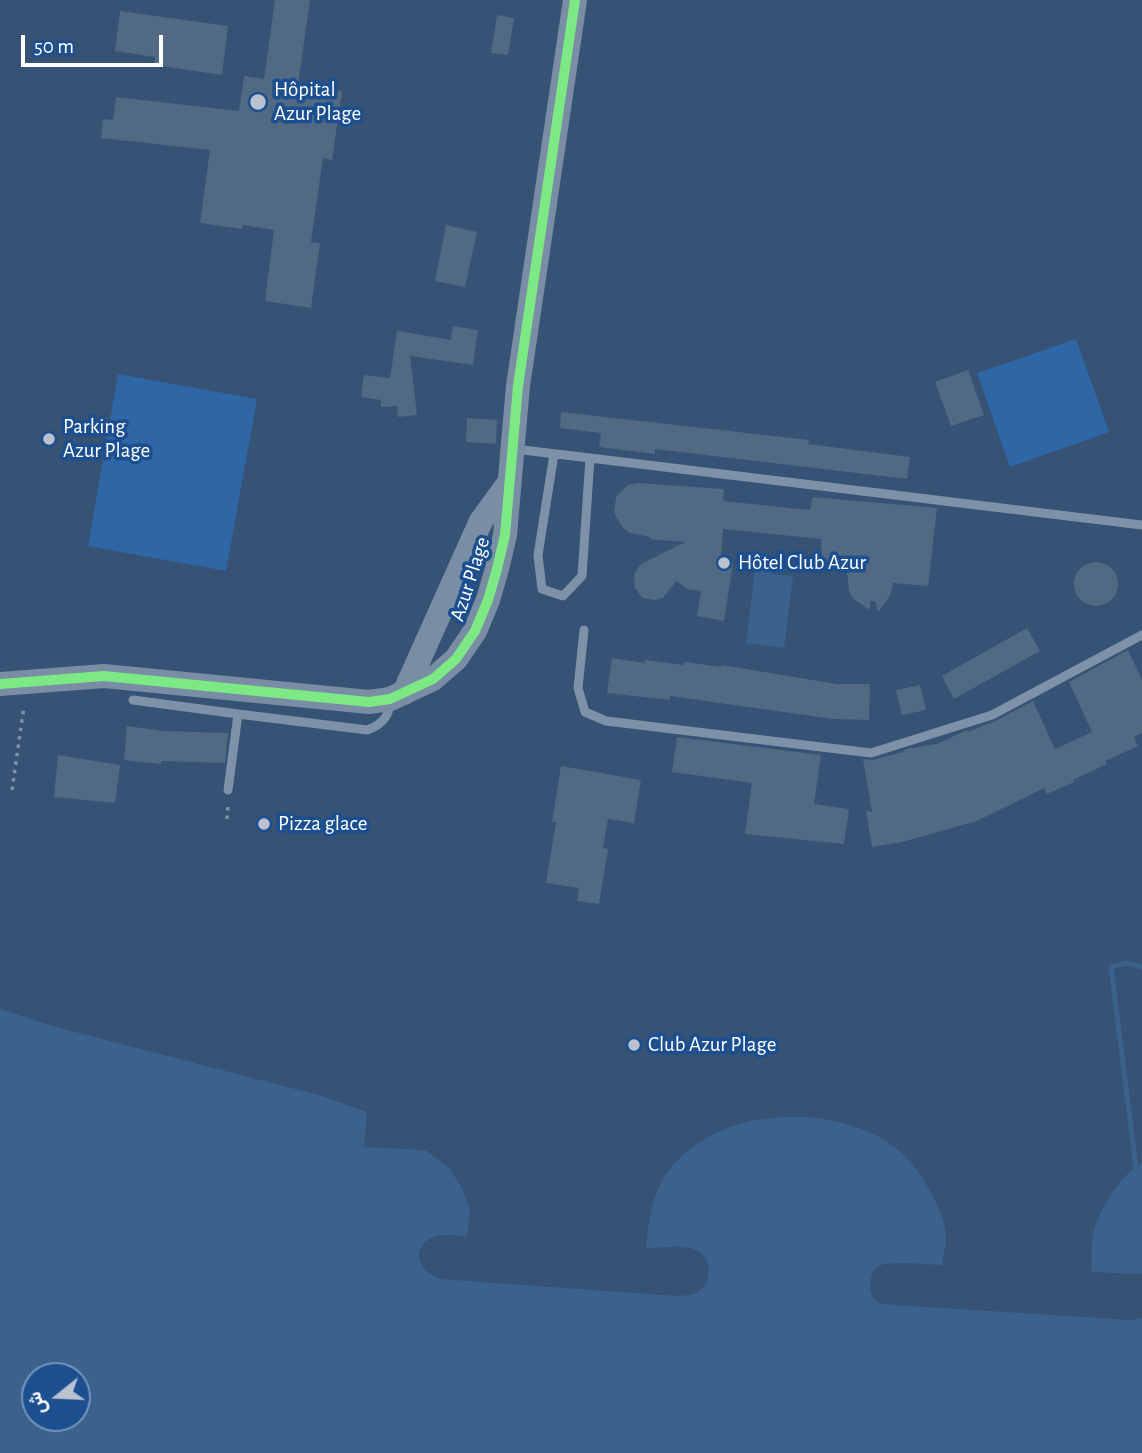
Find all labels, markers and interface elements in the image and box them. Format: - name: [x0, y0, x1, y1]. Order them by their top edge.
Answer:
- scale bar: [24, 21, 166, 65]
- text: 50 m: [34, 36, 74, 57]
- place label: Hôpital Azur Plage: [274, 77, 361, 127]
- marker: Hôpital Azur Plage: [248, 92, 268, 112]
- place label: Parking Azur Plage: [63, 414, 150, 464]
- marker: Parking Azur Plage: [41, 431, 57, 447]
- street label: Azur Plage: [445, 534, 495, 624]
- place label: Hôtel Club Azur: [738, 550, 866, 576]
- marker: Hôtel Club Azur: [716, 555, 732, 571]
- place label: Pizza glace: [278, 811, 367, 837]
- marker: Pizza glace: [256, 816, 272, 832]
- place label: Club Azur Plage: [648, 1032, 776, 1058]
- marker: Club Azur Plage: [626, 1037, 642, 1053]
- north arrow: [21, 1362, 91, 1432]
- text: ش: [25, 1389, 50, 1417]

